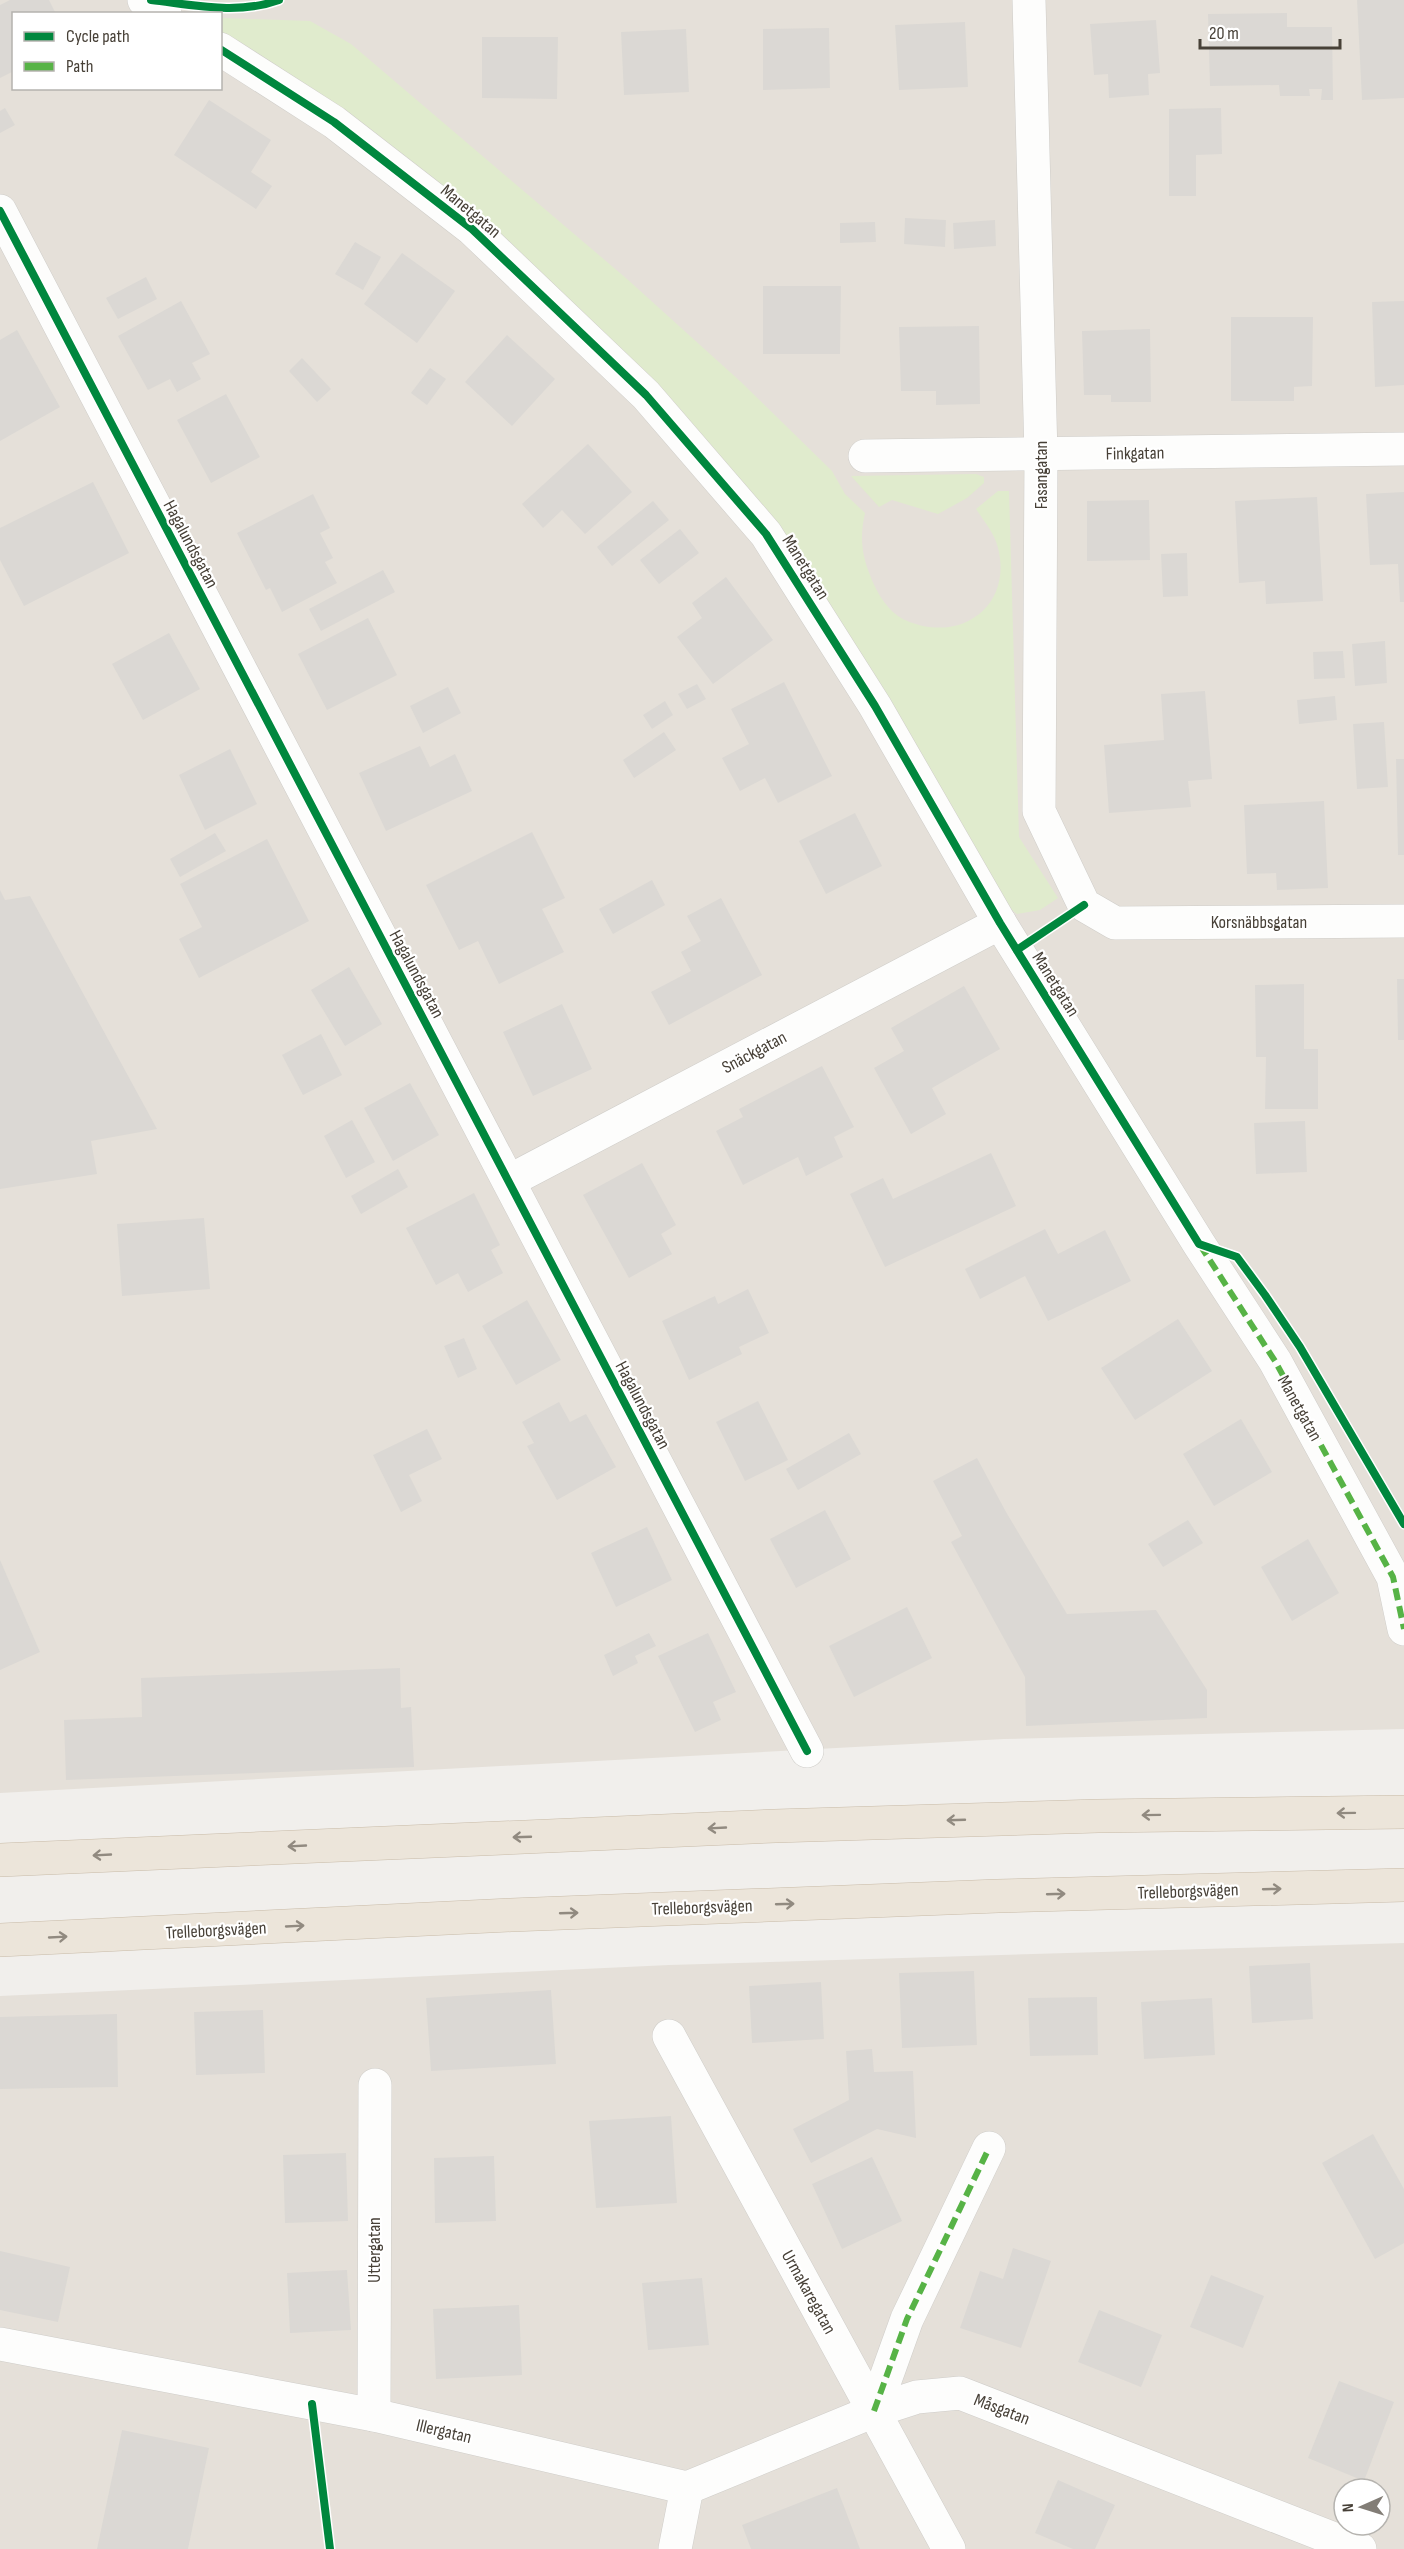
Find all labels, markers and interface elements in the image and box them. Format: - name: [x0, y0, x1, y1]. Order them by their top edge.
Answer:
- legend: [12, 12, 222, 90]
- scale bar: [1200, 12, 1340, 50]
- text: 20 m: [1209, 23, 1239, 44]
- text: Cycle path: [66, 26, 130, 47]
- text: Path: [66, 56, 94, 77]
- street label: Manetgatan: [436, 180, 505, 243]
- street label: Fasangatan: [1031, 441, 1052, 509]
- street label: Finkgatan: [1106, 442, 1164, 465]
- street label: Hagalundsgatan: [159, 497, 222, 592]
- street label: Manetgatan: [778, 531, 834, 603]
- street label: Korsnäbbsgatan: [1211, 912, 1307, 933]
- street label: Hagalundsgatan: [385, 927, 448, 1022]
- street label: Manetgatan: [1028, 948, 1084, 1020]
- street label: Snäckgatan: [718, 1027, 790, 1078]
- street label: Hagalundsgatan: [611, 1358, 674, 1453]
- street label: Manetgatan: [1273, 1372, 1326, 1445]
- one-way arrow: [1336, 1807, 1356, 1819]
- one-way arrow: [1141, 1809, 1161, 1821]
- one-way arrow: [946, 1814, 966, 1826]
- one-way arrow: [707, 1823, 727, 1834]
- one-way arrow: [512, 1831, 532, 1842]
- one-way arrow: [287, 1841, 307, 1852]
- one-way arrow: [93, 1850, 113, 1861]
- street label: Trelleborgsvägen: [1137, 1879, 1239, 1904]
- one-way arrow: [1262, 1883, 1282, 1894]
- one-way arrow: [1046, 1889, 1066, 1900]
- street label: Trelleborgsvägen: [651, 1895, 753, 1920]
- one-way arrow: [774, 1899, 794, 1910]
- one-way arrow: [559, 1907, 579, 1918]
- street label: Trelleborgsvägen: [165, 1917, 267, 1944]
- one-way arrow: [285, 1920, 305, 1931]
- one-way arrow: [48, 1932, 68, 1943]
- street label: Uttergatan: [364, 2217, 385, 2283]
- street label: Urmakaregatan: [777, 2247, 840, 2338]
- street label: Måsgatan: [971, 2389, 1033, 2430]
- street label: Illergatan: [414, 2415, 474, 2448]
- north arrow: [1332, 2477, 1392, 2537]
- text: N: [1339, 2503, 1358, 2512]

